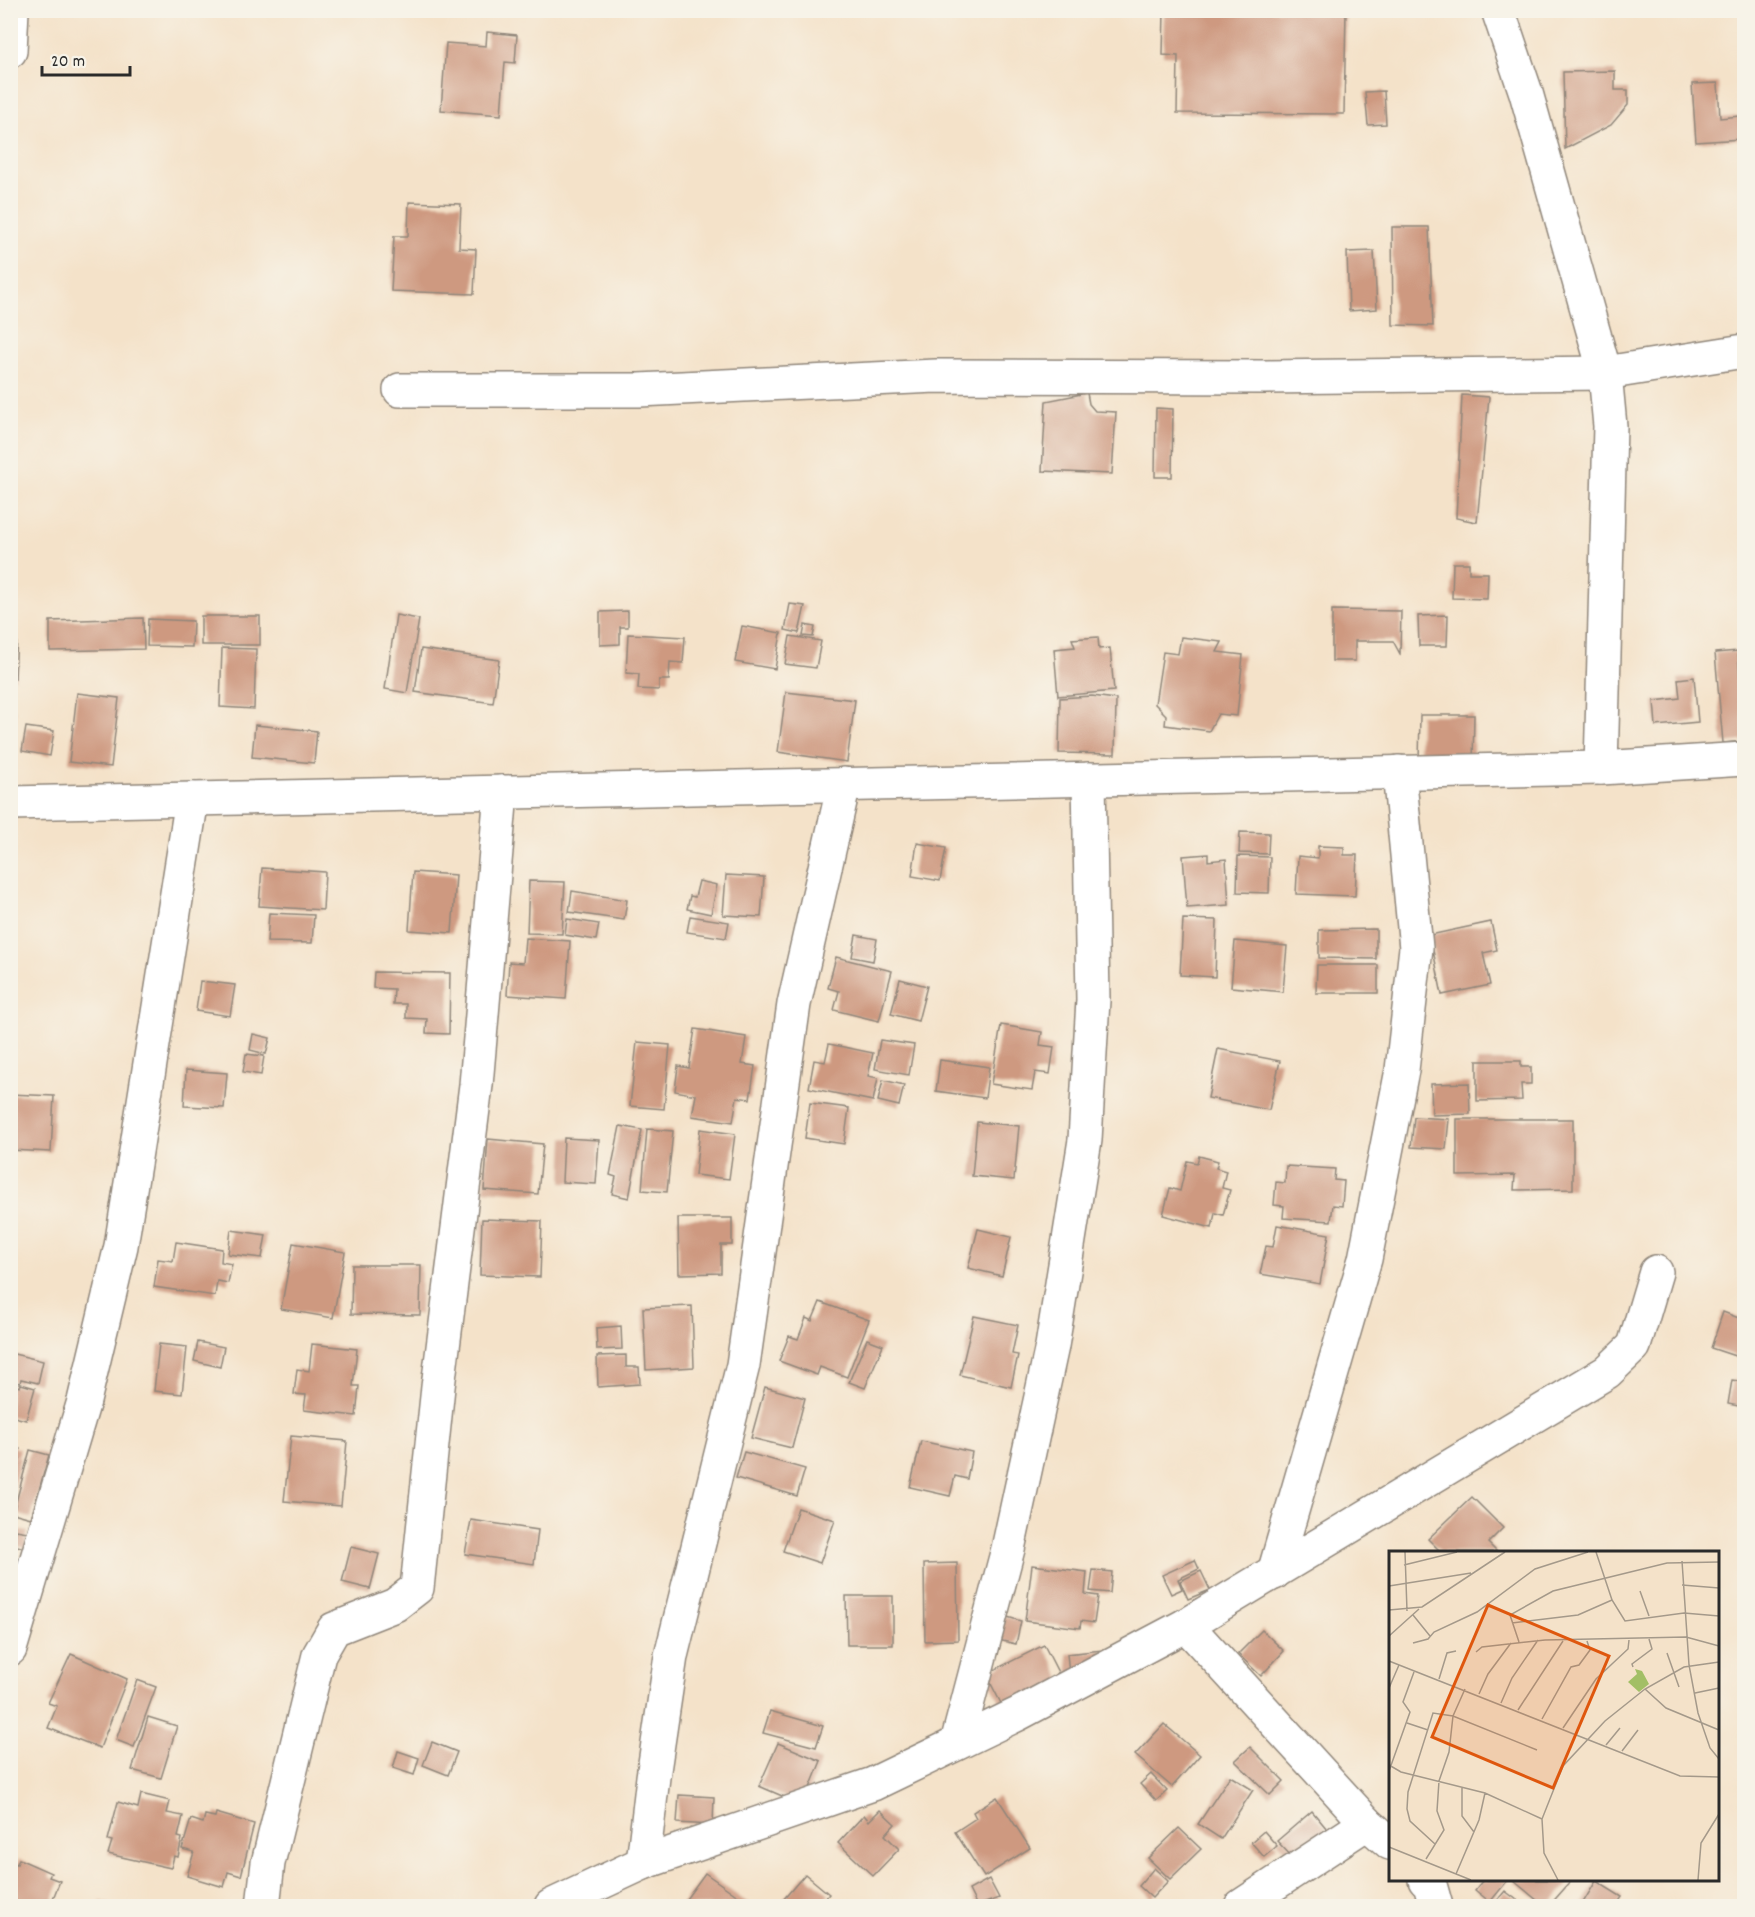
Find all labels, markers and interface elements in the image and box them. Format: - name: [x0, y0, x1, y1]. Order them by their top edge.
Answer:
- scale bar: [42, 39, 130, 77]
- text: 20 m: [51, 50, 85, 75]
- inset map: [1389, 1551, 1719, 1881]

